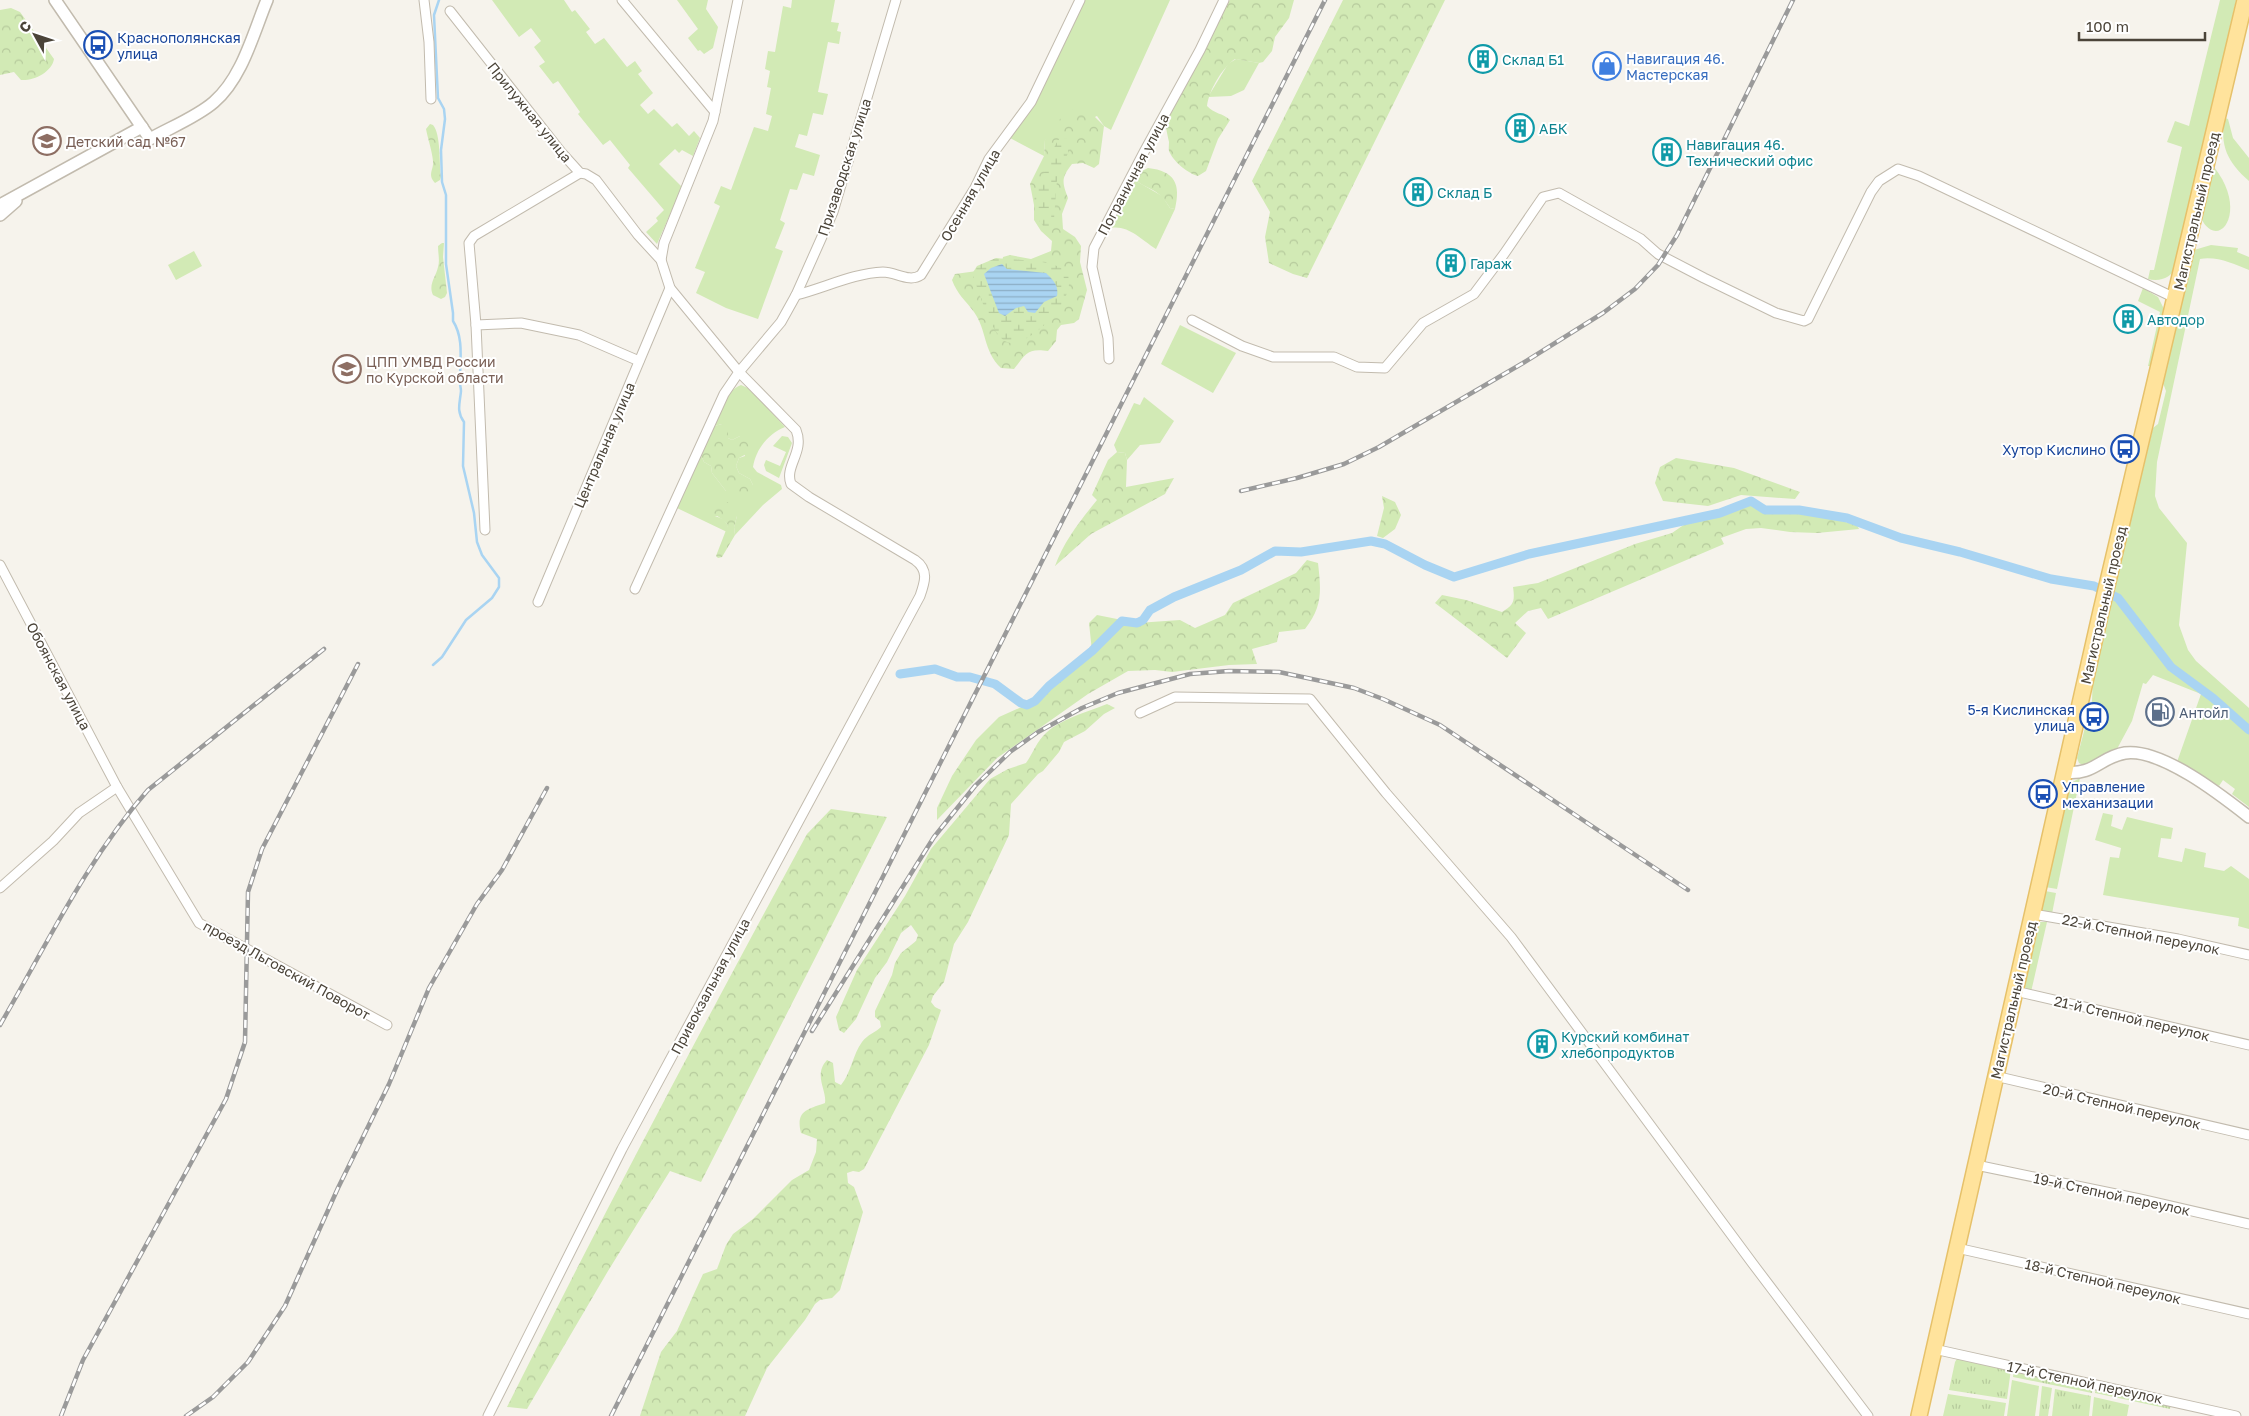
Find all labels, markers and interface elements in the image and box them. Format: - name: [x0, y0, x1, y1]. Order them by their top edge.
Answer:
- north arrow: [10, 10, 60, 60]
- scale bar: [2079, 10, 2205, 42]
- text: С: [15, 17, 34, 36]
- text: 100 m: [2086, 17, 2129, 35]
- place label: Краснополянская улица: [117, 29, 241, 62]
- bus stop icon: Краснополянская улица: [83, 30, 113, 60]
- building icon: Склад Б1: [1468, 44, 1498, 74]
- place label: Навигация 46. Мастерская: [1626, 50, 1725, 83]
- place label: Склад Б1: [1502, 51, 1564, 68]
- shop icon: Навигация 46. Мастерская: [1592, 51, 1622, 81]
- street label: Прилужная улица: [484, 58, 576, 166]
- street label: Призаводская улица: [814, 96, 874, 238]
- street label: Пограничная улица: [1094, 110, 1172, 238]
- building icon: АБК: [1505, 113, 1535, 143]
- place label: АБК: [1539, 120, 1568, 137]
- school or university icon: Детский сад №67: [32, 126, 62, 156]
- street label: Магистральный проезд: [2170, 130, 2223, 292]
- place label: Детский сад №67: [66, 133, 186, 150]
- place label: Навигация 46. Технический офис: [1686, 136, 1813, 169]
- building icon: Навигация 46. Технический офис: [1652, 137, 1682, 167]
- street label: Осенняя улица: [937, 146, 1003, 244]
- building icon: Склад Б: [1403, 177, 1433, 207]
- place label: Склад Б: [1437, 184, 1492, 201]
- building icon: Гараж: [1436, 248, 1466, 278]
- place label: Гараж: [1470, 255, 1512, 272]
- building icon: Автодор: [2113, 304, 2143, 334]
- place label: Автодор: [2147, 311, 2205, 328]
- place label: ЦПП УМВД России по Курской области: [366, 353, 504, 386]
- school or university icon: ЦПП УМВД России по Курской области: [332, 354, 362, 384]
- street label: Центральная улица: [570, 379, 638, 511]
- bus stop icon: Хутор Кислино: [2110, 434, 2140, 464]
- place label: Хутор Кислино: [2002, 441, 2106, 458]
- street label: Магистральный проезд: [2077, 524, 2130, 686]
- street label: Обоянская улица: [23, 619, 95, 733]
- fuel station icon: Антойл: [2145, 697, 2175, 727]
- place label: 5-я Кислинская улица: [1967, 701, 2075, 734]
- bus stop icon: 5-я Кислинская улица: [2079, 702, 2109, 732]
- place label: Антойл: [2179, 704, 2229, 721]
- place label: Управление механизации: [2062, 778, 2154, 811]
- bus stop icon: Управление механизации: [2028, 779, 2058, 809]
- street label: 22-й Степной переулок: [2061, 910, 2221, 958]
- street label: Привокзальная улица: [667, 915, 753, 1057]
- street label: проезд Льговский Поворот: [201, 917, 373, 1023]
- street label: Магистральный проезд: [1987, 919, 2040, 1081]
- street label: 21-й Степной переулок: [2053, 992, 2211, 1044]
- place label: Курский комбинат хлебопродуктов: [1561, 1028, 1689, 1061]
- building icon: Курский комбинат хлебопродуктов: [1527, 1029, 1557, 1059]
- street label: 20-й Степной переулок: [2042, 1080, 2202, 1132]
- street label: 19-й Степной переулок: [2032, 1169, 2192, 1219]
- street label: 18-й Степной переулок: [2023, 1255, 2183, 1307]
- street label: 17-й Степной переулок: [2006, 1357, 2164, 1407]

